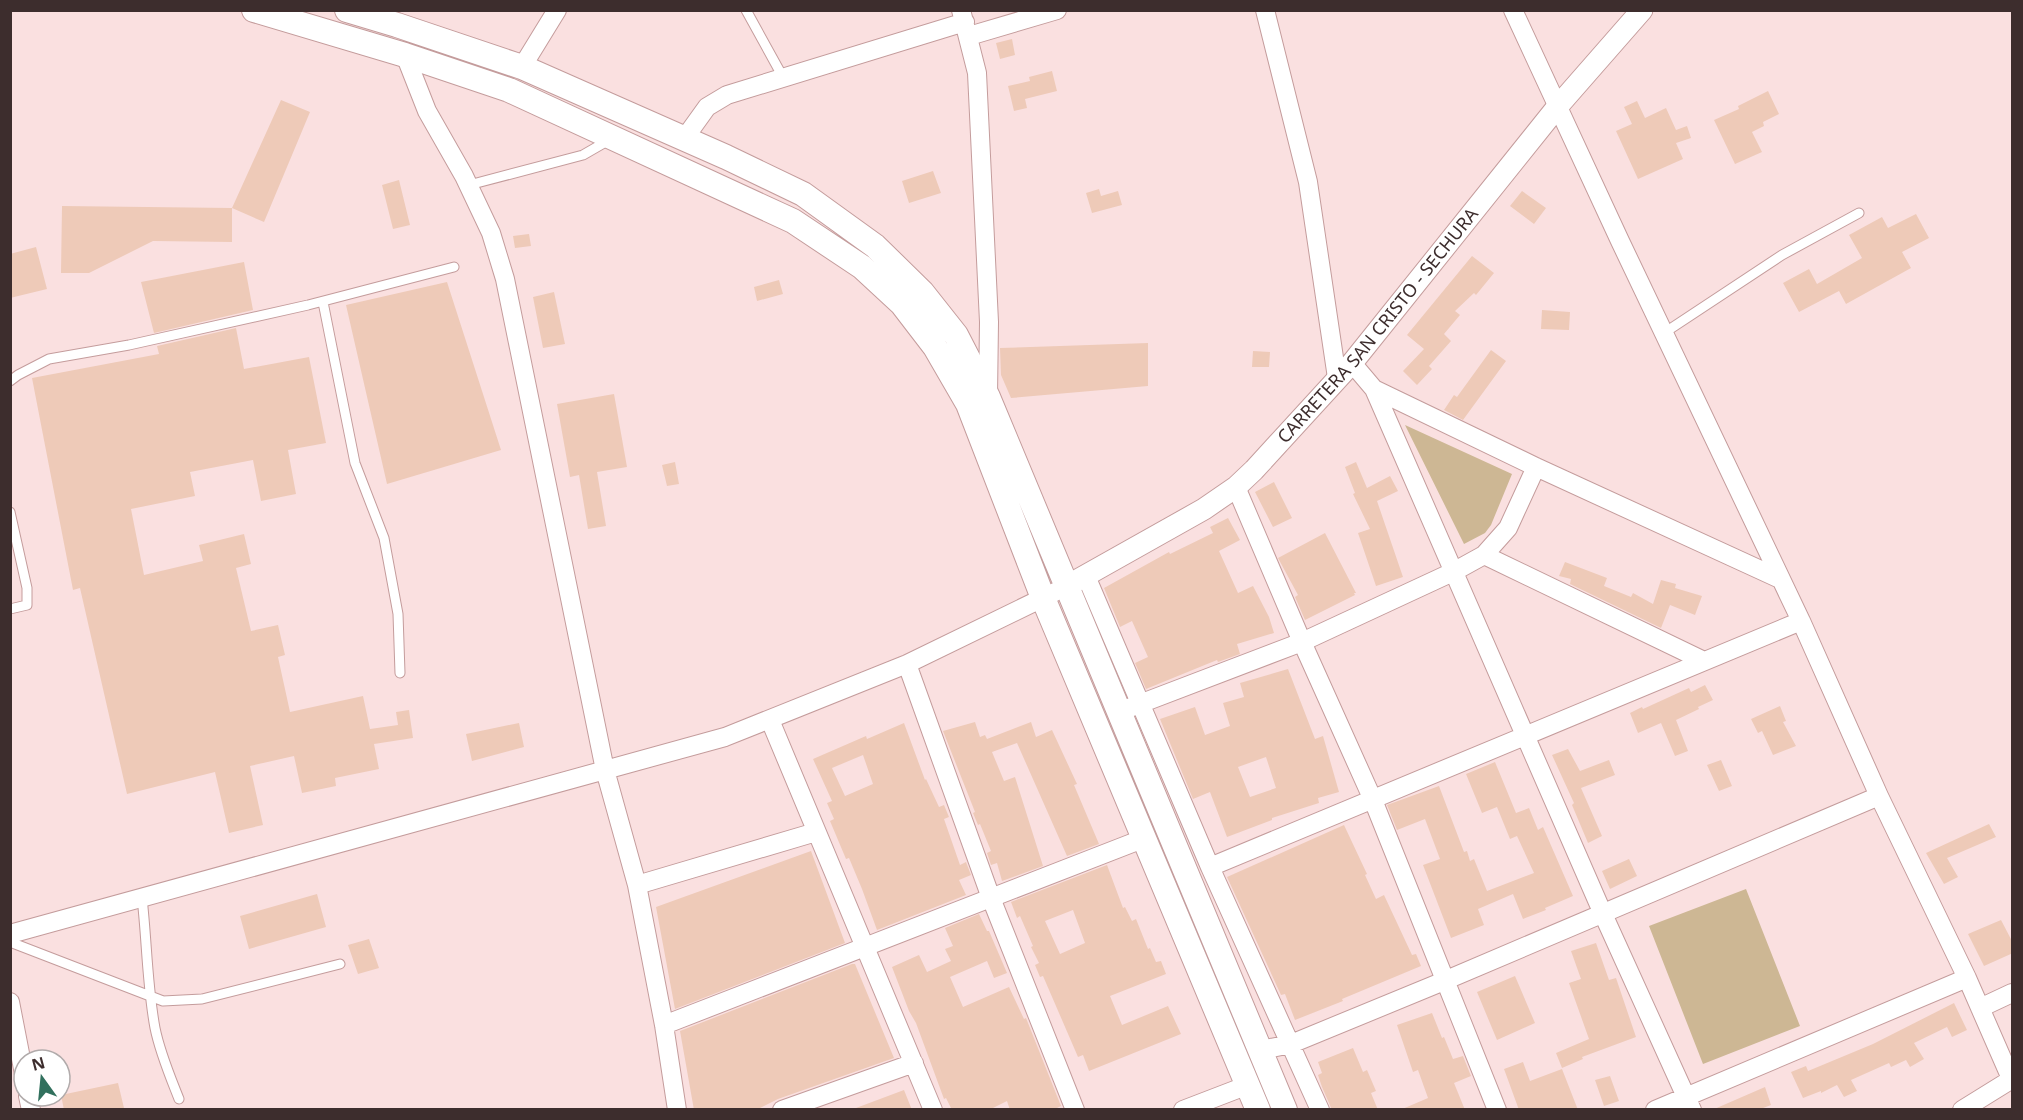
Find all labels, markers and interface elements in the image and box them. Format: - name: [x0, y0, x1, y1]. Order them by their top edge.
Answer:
- street label: CARRETERA SAN CRISTO - SECHURA: [1271, 202, 1483, 448]
- north arrow: [12, 1048, 72, 1108]
- text: N: [29, 1051, 47, 1076]

